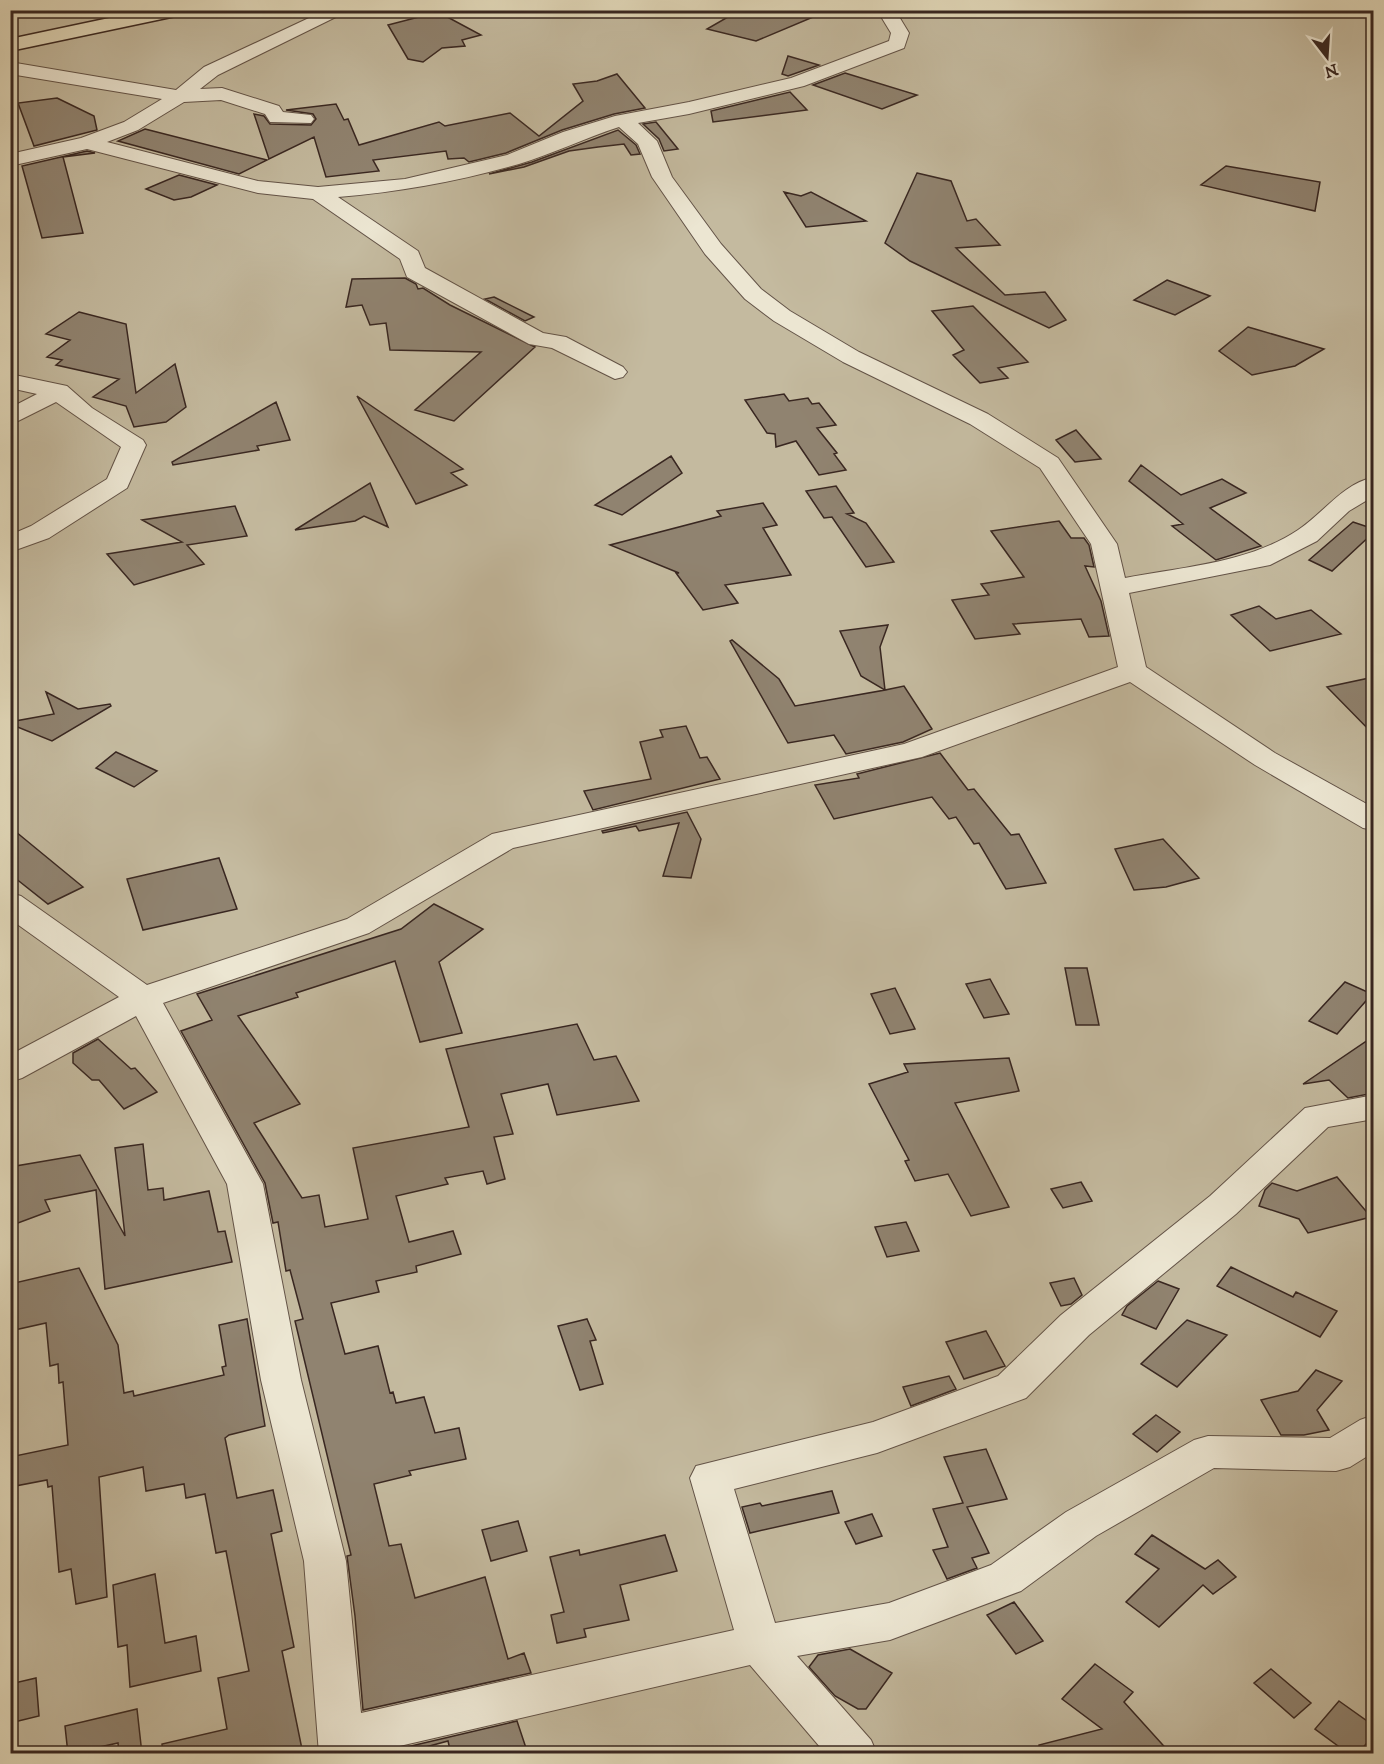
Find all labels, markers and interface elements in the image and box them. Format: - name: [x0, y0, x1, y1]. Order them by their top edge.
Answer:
- north arrow: [1297, 27, 1357, 87]
- text: N: [1322, 59, 1340, 82]

